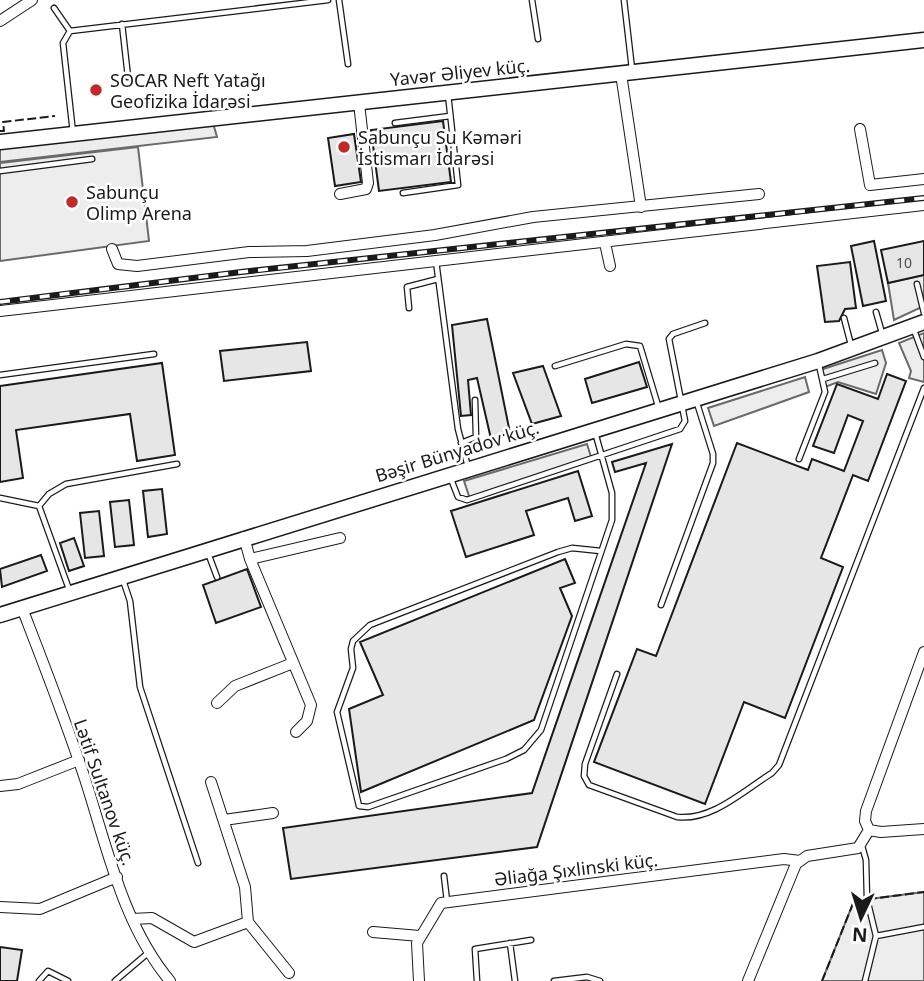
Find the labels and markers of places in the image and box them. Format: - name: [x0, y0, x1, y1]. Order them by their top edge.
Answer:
- place label: SOCAR Neft Yatağı Geofizika İdarəsi: [110, 68, 266, 113]
- marker: SOCAR Neft Yatağı Geofizika İdarəsi: [88, 82, 104, 98]
- place label: Sabunçu Su Kəməri İstismarı İdarəsi: [358, 125, 522, 170]
- marker: Sabunçu Su Kəməri İstismarı İdarəsi: [336, 139, 352, 155]
- place label: Sabunçu Olimp Arena: [86, 180, 192, 225]
- marker: Sabunçu Olimp Arena: [64, 194, 80, 210]

